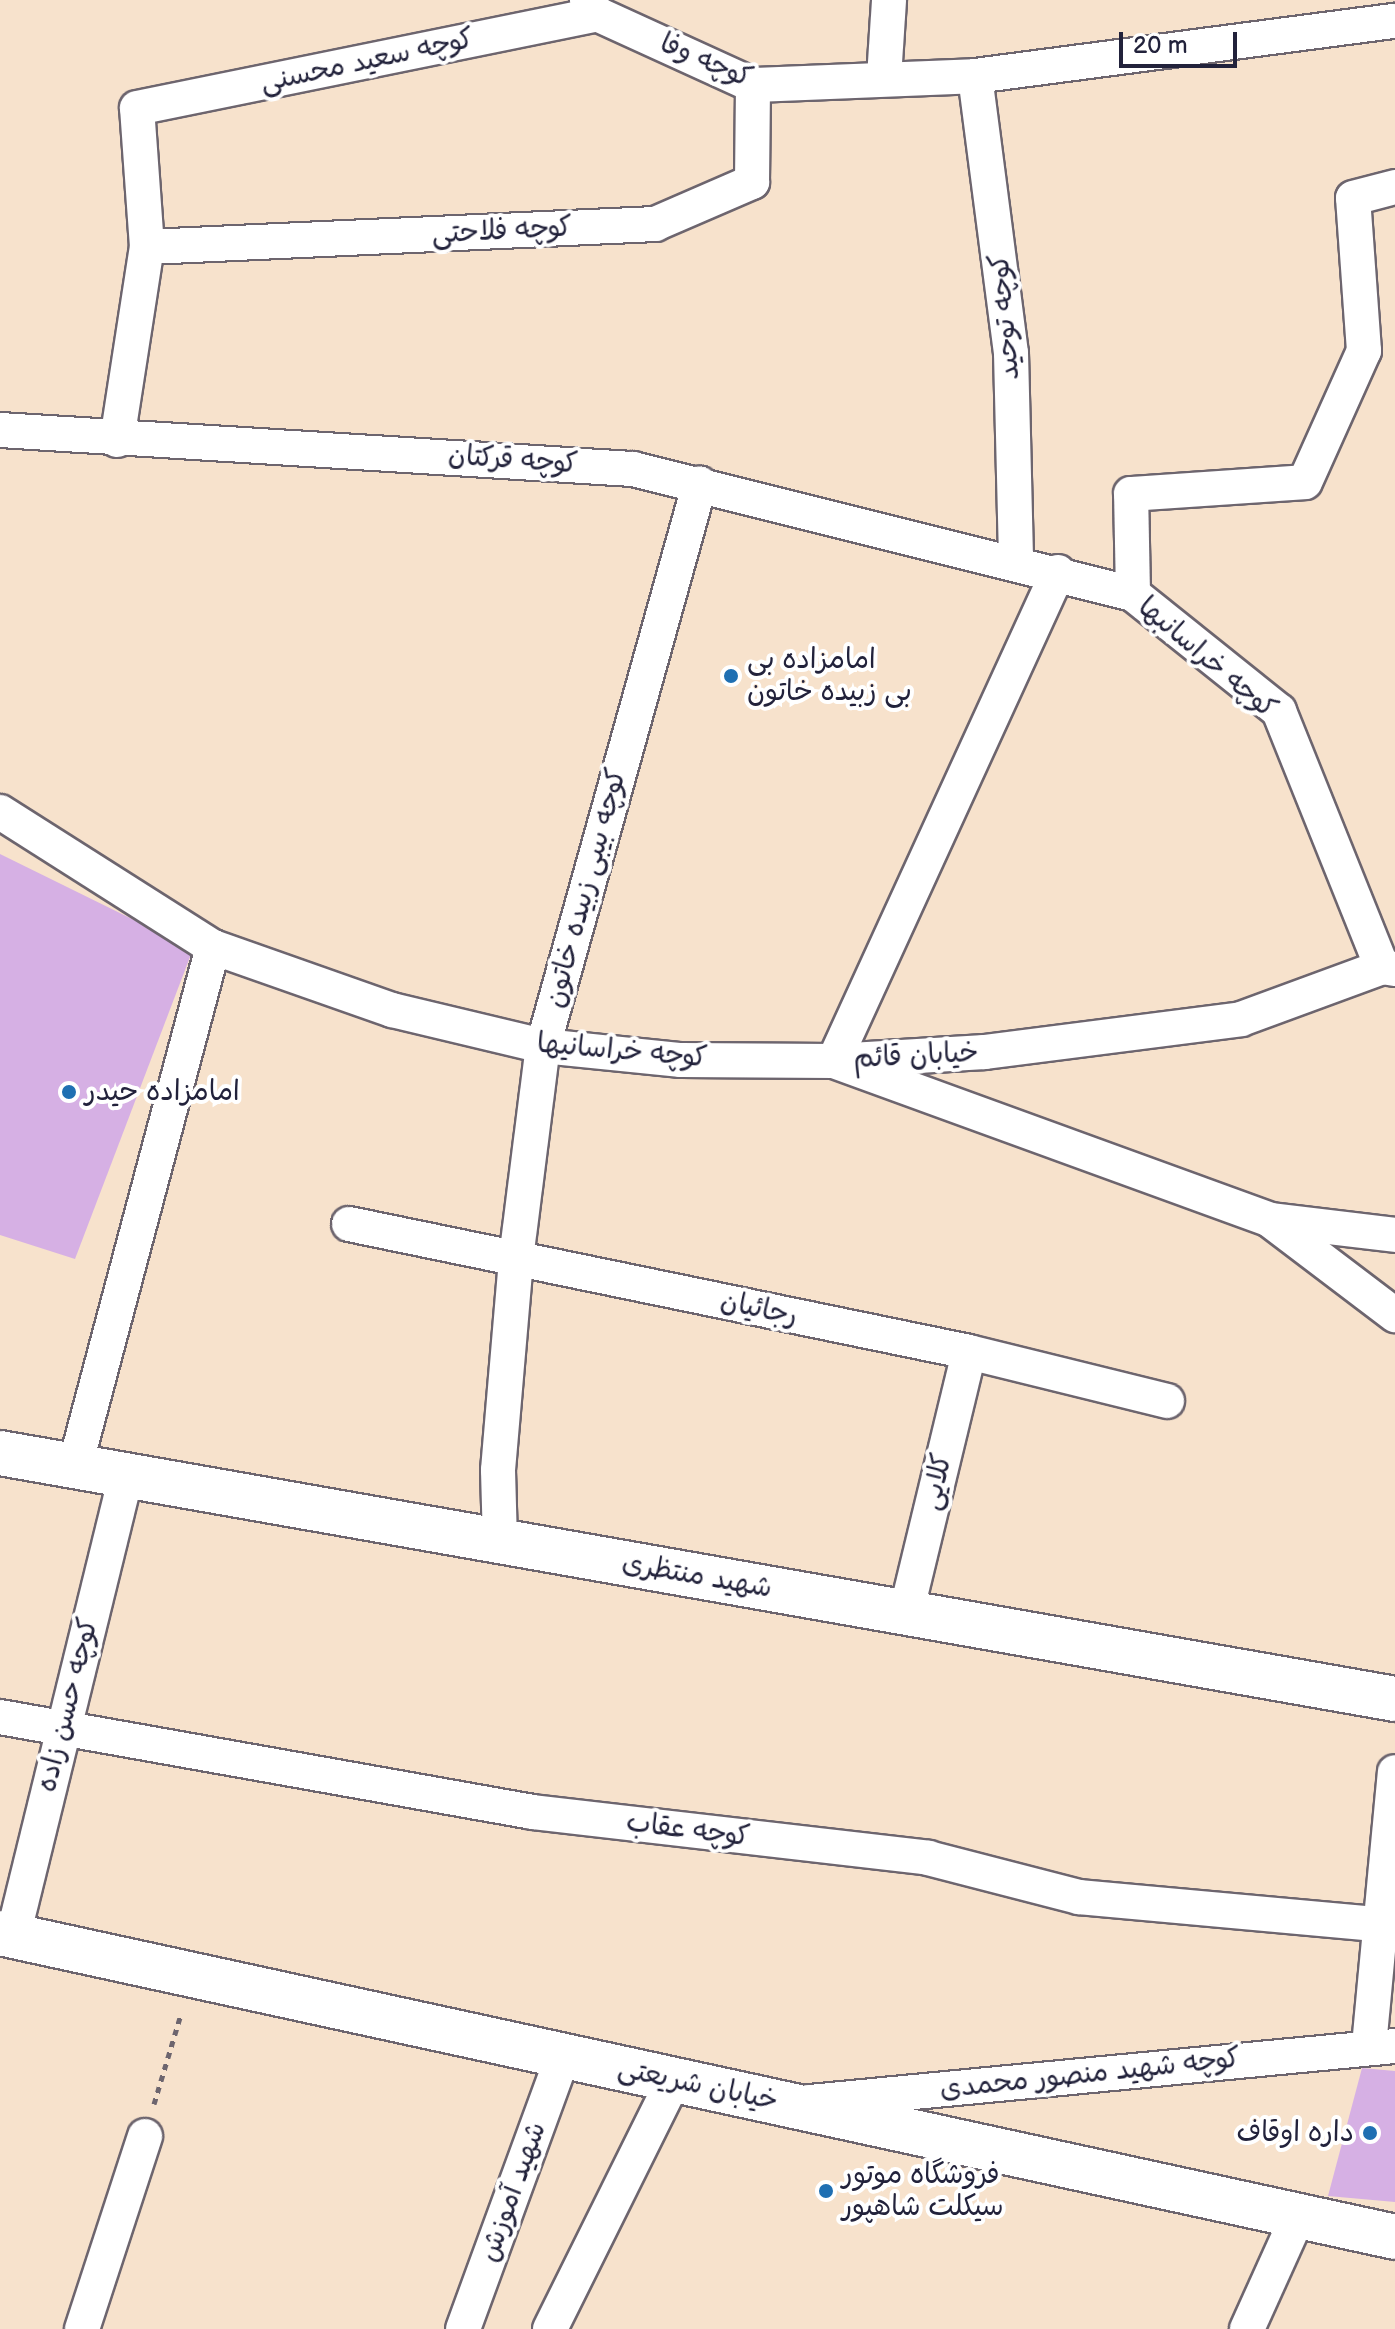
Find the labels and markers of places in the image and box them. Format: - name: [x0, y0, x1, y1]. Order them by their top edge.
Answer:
- place label: امامزاده بی بی زبیده خاتون: [747, 643, 912, 709]
- marker: امامزاده بی بی زبیده خاتون: [722, 667, 740, 685]
- place label: امامزاده حیدر: [85, 1075, 240, 1109]
- marker: امامزاده حیدر: [60, 1083, 78, 1101]
- place label: داره اوقاف: [1236, 2116, 1354, 2150]
- marker: داره اوقاف: [1361, 2124, 1379, 2142]
- place label: فروشگاه موتور سیکلت شاهپور: [842, 2158, 1004, 2224]
- marker: فروشگاه موتور سیکلت شاهپور: [817, 2182, 835, 2200]

